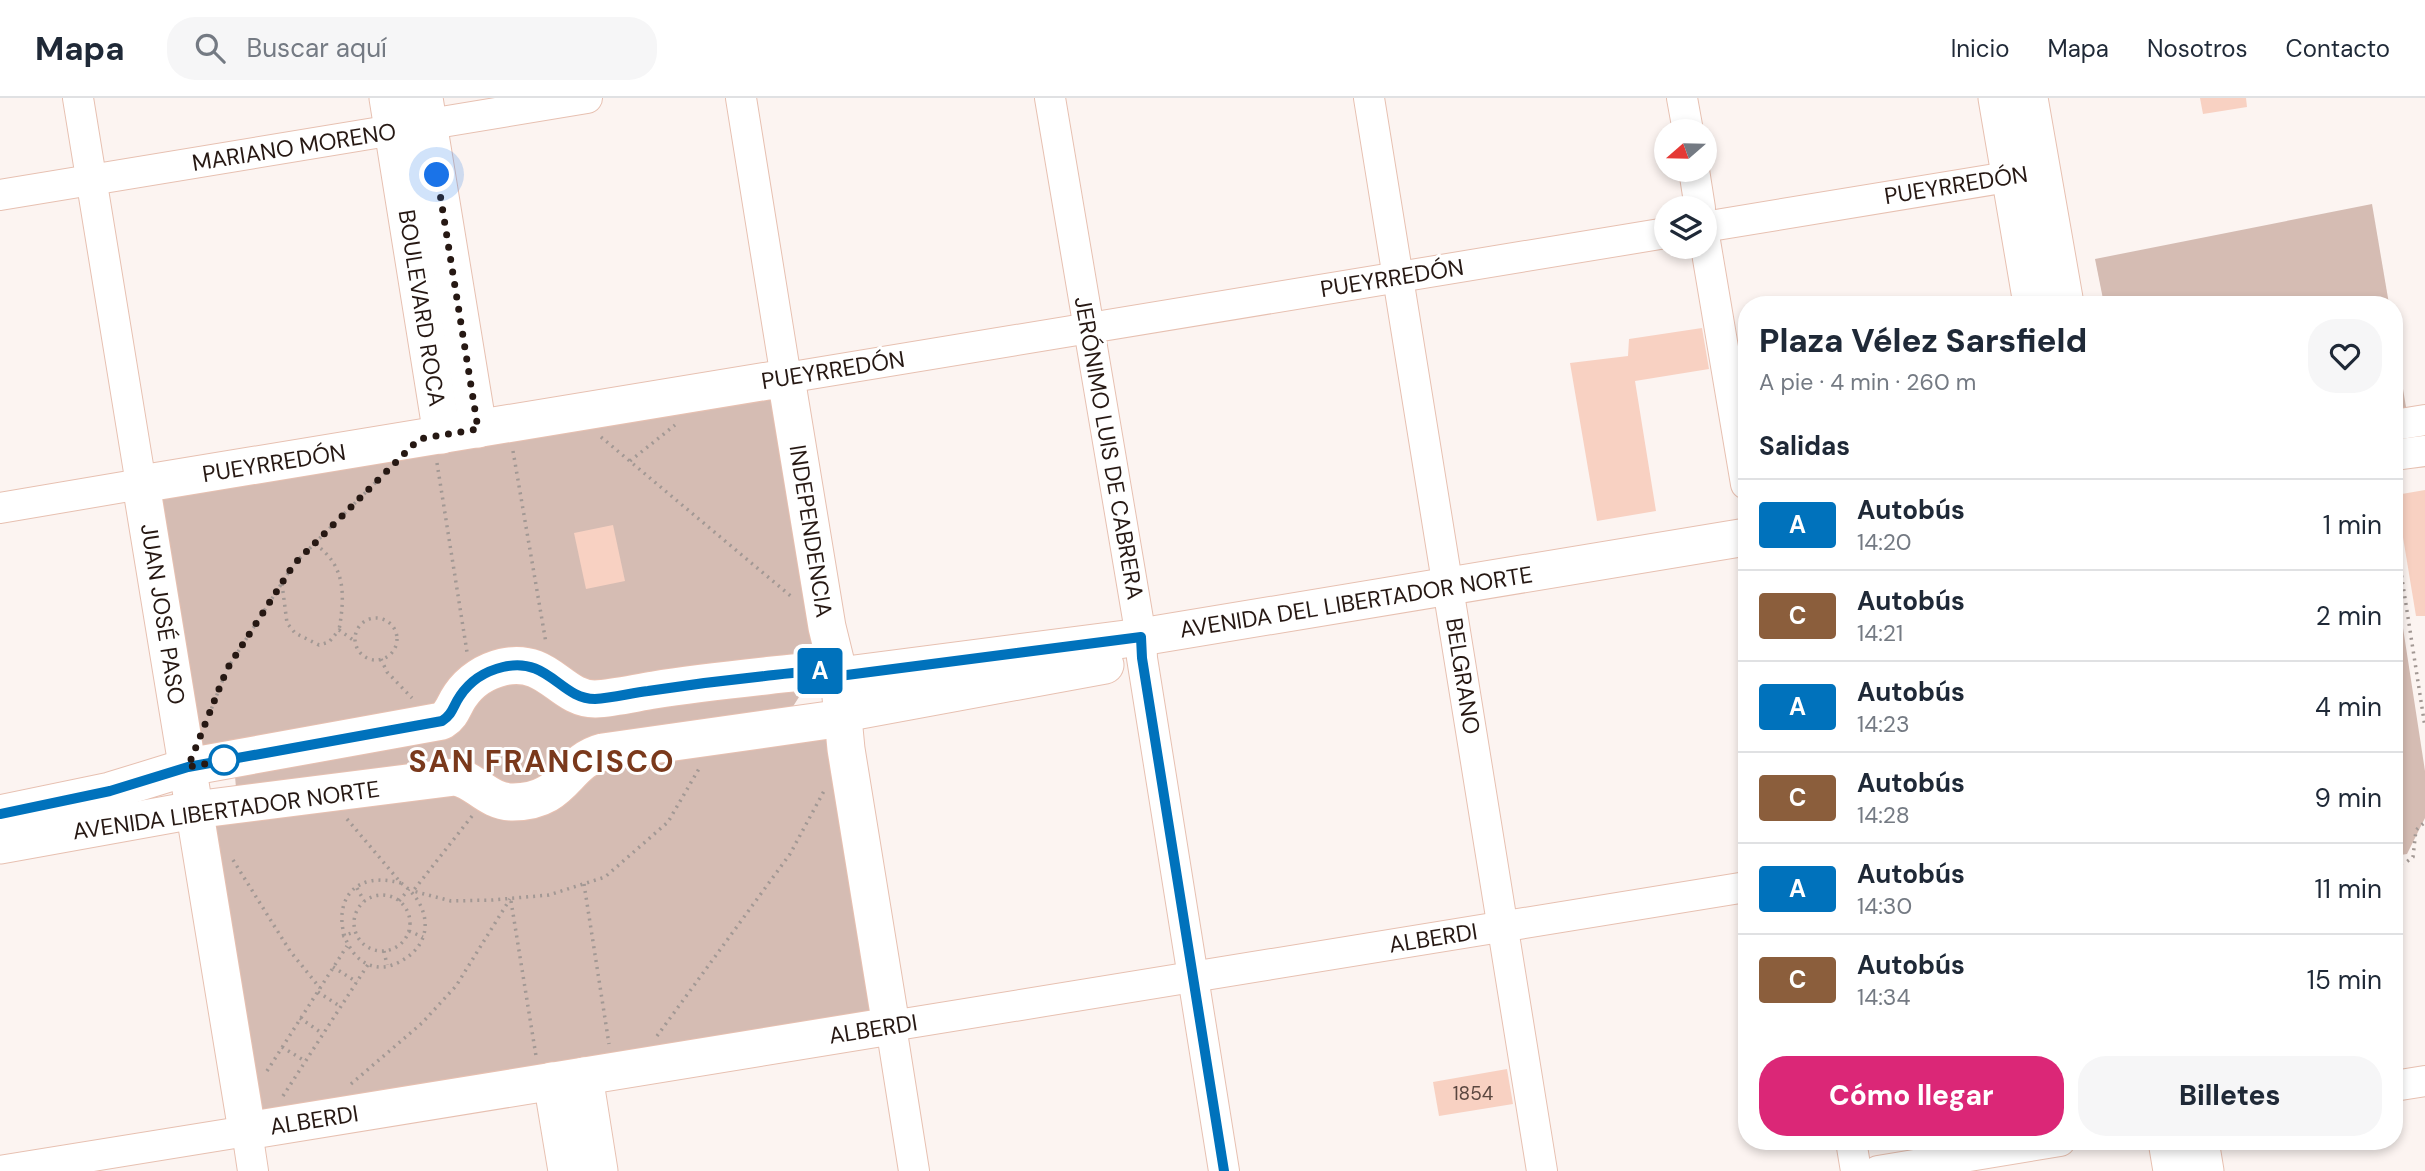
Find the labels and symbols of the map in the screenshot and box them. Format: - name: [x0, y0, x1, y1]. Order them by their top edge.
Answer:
- street label: MARIANO MORENO: [190, 116, 398, 178]
- north arrow: [1654, 119, 1717, 182]
- your location: [419, 157, 454, 192]
- street label: PUEYRREDÓN: [1882, 159, 2030, 211]
- street label: BOULEVARD ROCA: [392, 208, 452, 408]
- street label: PUEYRREDÓN: [1318, 252, 1466, 304]
- street label: JERÓNIMO LUIS DE CABRERA: [1068, 294, 1150, 602]
- street label: PUEYRREDÓN: [759, 344, 907, 396]
- street label: PUEYRREDÓN: [200, 437, 348, 489]
- street label: INDEPENDENCIA: [783, 443, 839, 619]
- street label: JUAN JOSÉ PASO: [134, 521, 192, 707]
- street label: AVENIDA DEL LIBERTADOR NORTE: [1177, 559, 1535, 645]
- street label: BELGRANO: [1439, 616, 1487, 736]
- line badge: A: [797, 648, 843, 694]
- district label: SAN FRANCISCO: [408, 742, 676, 781]
- unlabelled marker: [209, 745, 239, 775]
- street label: AVENIDA LIBERTADOR NORTE: [71, 774, 381, 846]
- street label: ALBERDI: [1387, 916, 1479, 960]
- street label: ALBERDI: [827, 1007, 919, 1051]
- house number: 1854: [1453, 1081, 1493, 1106]
- street label: ALBERDI: [268, 1098, 360, 1142]

